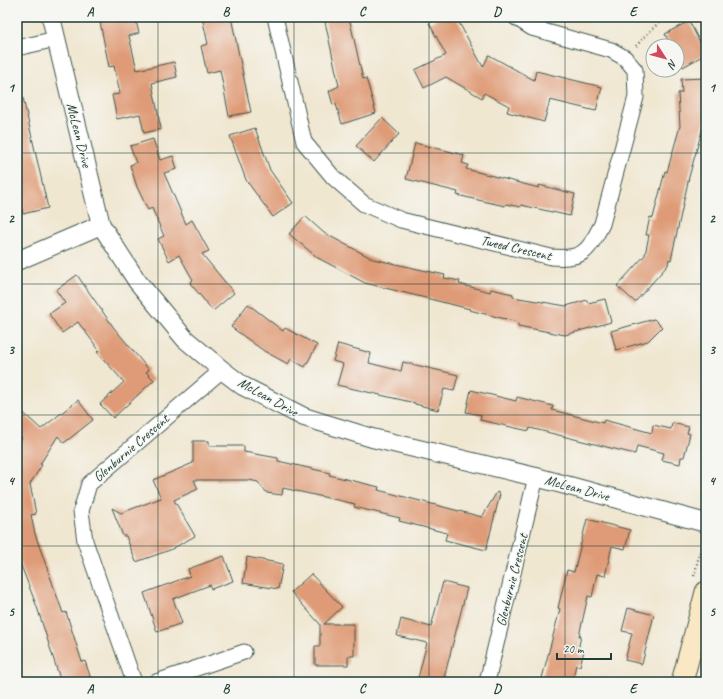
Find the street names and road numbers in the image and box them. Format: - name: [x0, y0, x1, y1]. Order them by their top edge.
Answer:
- street label: McLean Drive: [63, 101, 96, 170]
- street label: Tweed Crescent: [479, 232, 554, 265]
- street label: McLean Drive: [235, 374, 302, 421]
- street label: Glenburnie Crescent: [90, 410, 173, 485]
- street label: McLean Drive: [543, 471, 612, 505]
- street label: Glenburnie Crescent: [492, 531, 532, 628]

